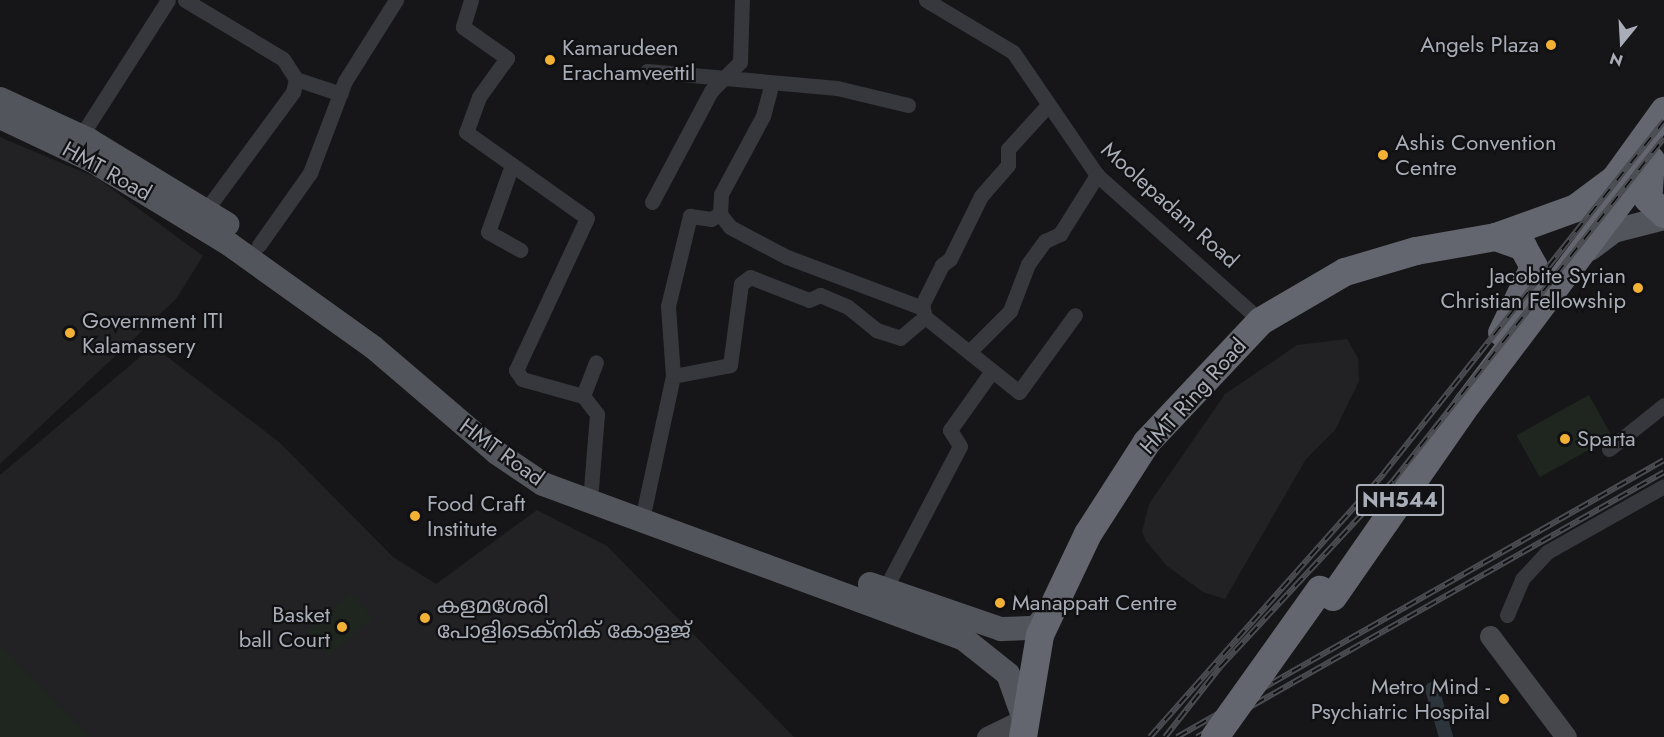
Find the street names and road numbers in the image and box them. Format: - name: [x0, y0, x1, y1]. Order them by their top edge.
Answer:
- street label: HMT Road: [58, 136, 156, 206]
- street label: Moolepadam Road: [1096, 136, 1244, 274]
- street label: HMT Ring Road: [1134, 333, 1252, 459]
- street label: HMT Road: [455, 413, 549, 491]
- road number: NH544: [1355, 482, 1445, 518]

